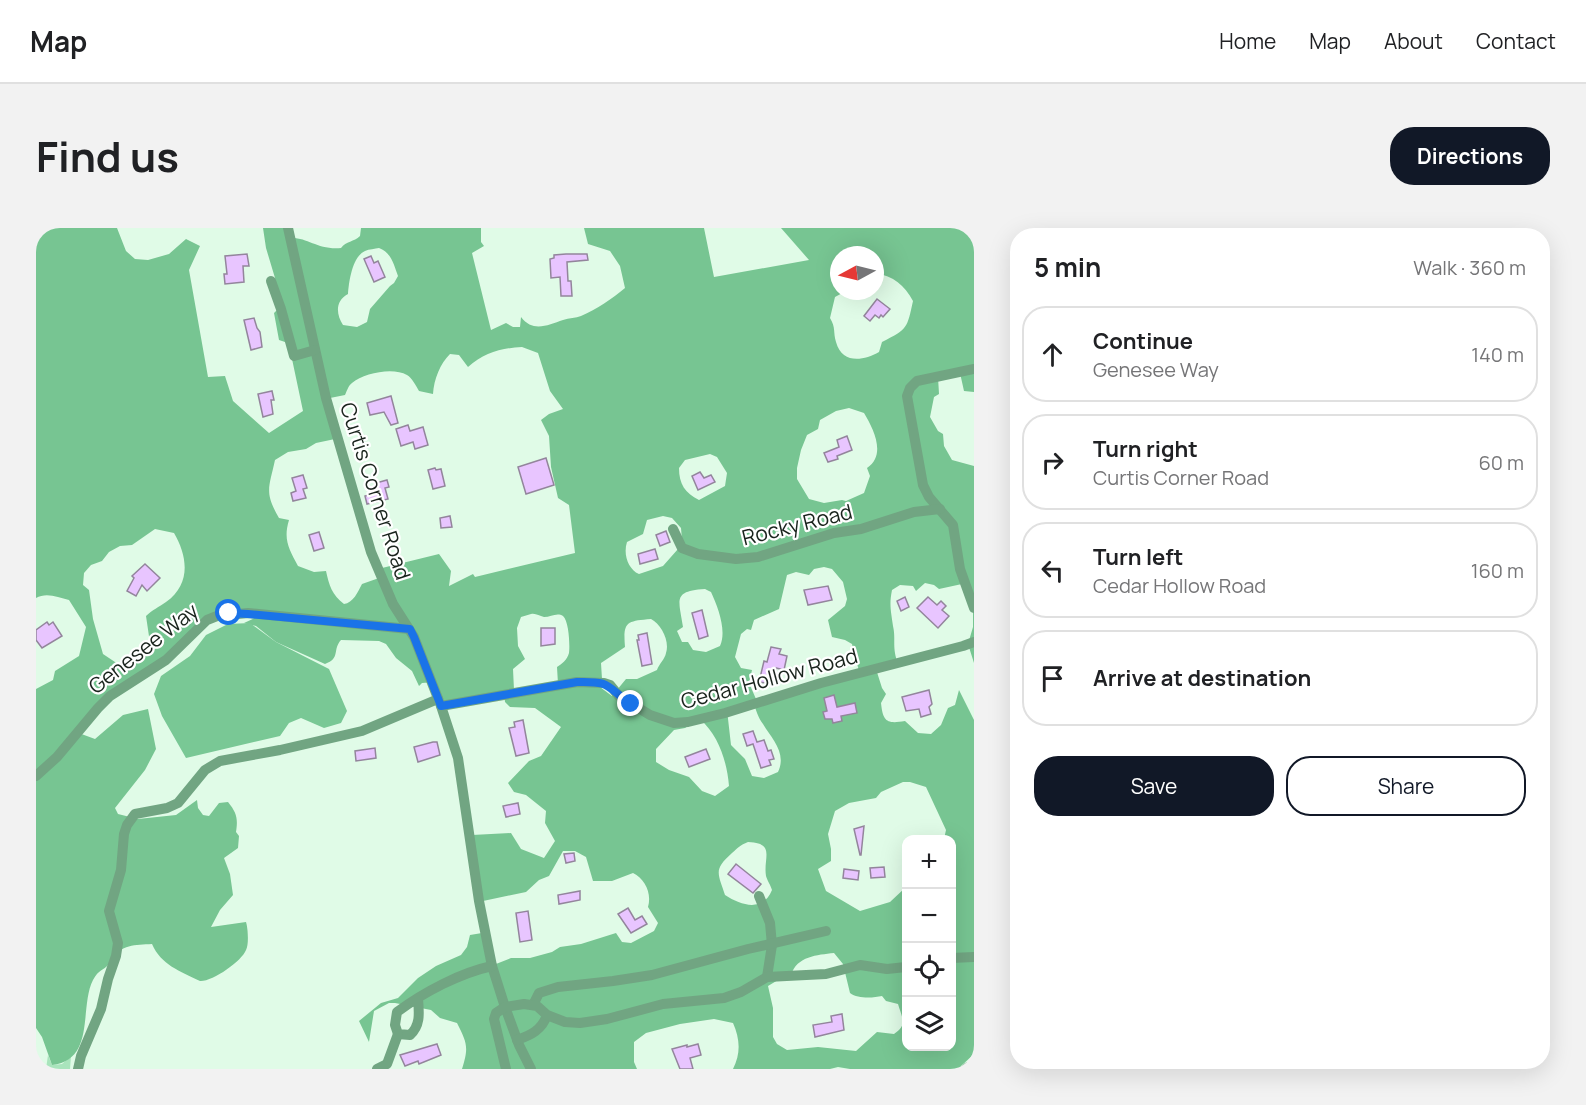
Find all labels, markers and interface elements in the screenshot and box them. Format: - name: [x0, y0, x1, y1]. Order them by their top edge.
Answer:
- text: Map: [30, 22, 87, 60]
- text: Home: [1219, 27, 1276, 55]
- text: Map: [1309, 27, 1351, 55]
- text: About: [1384, 27, 1443, 55]
- text: Contact: [1476, 27, 1556, 55]
- text: Find us: [36, 127, 179, 185]
- button: Directions: [1390, 127, 1550, 185]
- north arrow: [830, 246, 884, 300]
- text: 5 min: [1034, 249, 1101, 285]
- text: Walk · 360 m: [1413, 254, 1526, 281]
- text: Continue: [1093, 326, 1193, 356]
- icon: ahead: [1036, 338, 1069, 371]
- text: 140 m: [1471, 341, 1524, 368]
- text: Genesee Way: [1093, 356, 1219, 383]
- street label: Curtis Corner Road: [334, 399, 418, 583]
- text: Turn right: [1093, 434, 1198, 464]
- icon: right: [1036, 446, 1069, 479]
- text: 60 m: [1478, 449, 1524, 476]
- text: Curtis Corner Road: [1093, 464, 1269, 491]
- street label: Rocky Road: [739, 497, 855, 551]
- text: Turn left: [1093, 542, 1183, 572]
- icon: left: [1036, 554, 1069, 587]
- text: 160 m: [1471, 557, 1524, 584]
- text: Cedar Hollow Road: [1093, 572, 1266, 599]
- street label: Genesee Way: [82, 596, 204, 700]
- route start: [215, 599, 241, 625]
- street label: Cedar Hollow Road: [678, 641, 860, 715]
- icon: arrive: [1036, 662, 1069, 695]
- text: Arrive at destination: [1093, 663, 1311, 693]
- route end: [617, 690, 643, 716]
- button: Save: [1034, 756, 1274, 816]
- button: Share: [1286, 756, 1526, 816]
- map controls: [902, 835, 956, 1051]
- button: +: [902, 835, 956, 889]
- button: −: [902, 889, 956, 943]
- button: locate: [902, 943, 956, 997]
- button: layers: [902, 997, 956, 1051]

